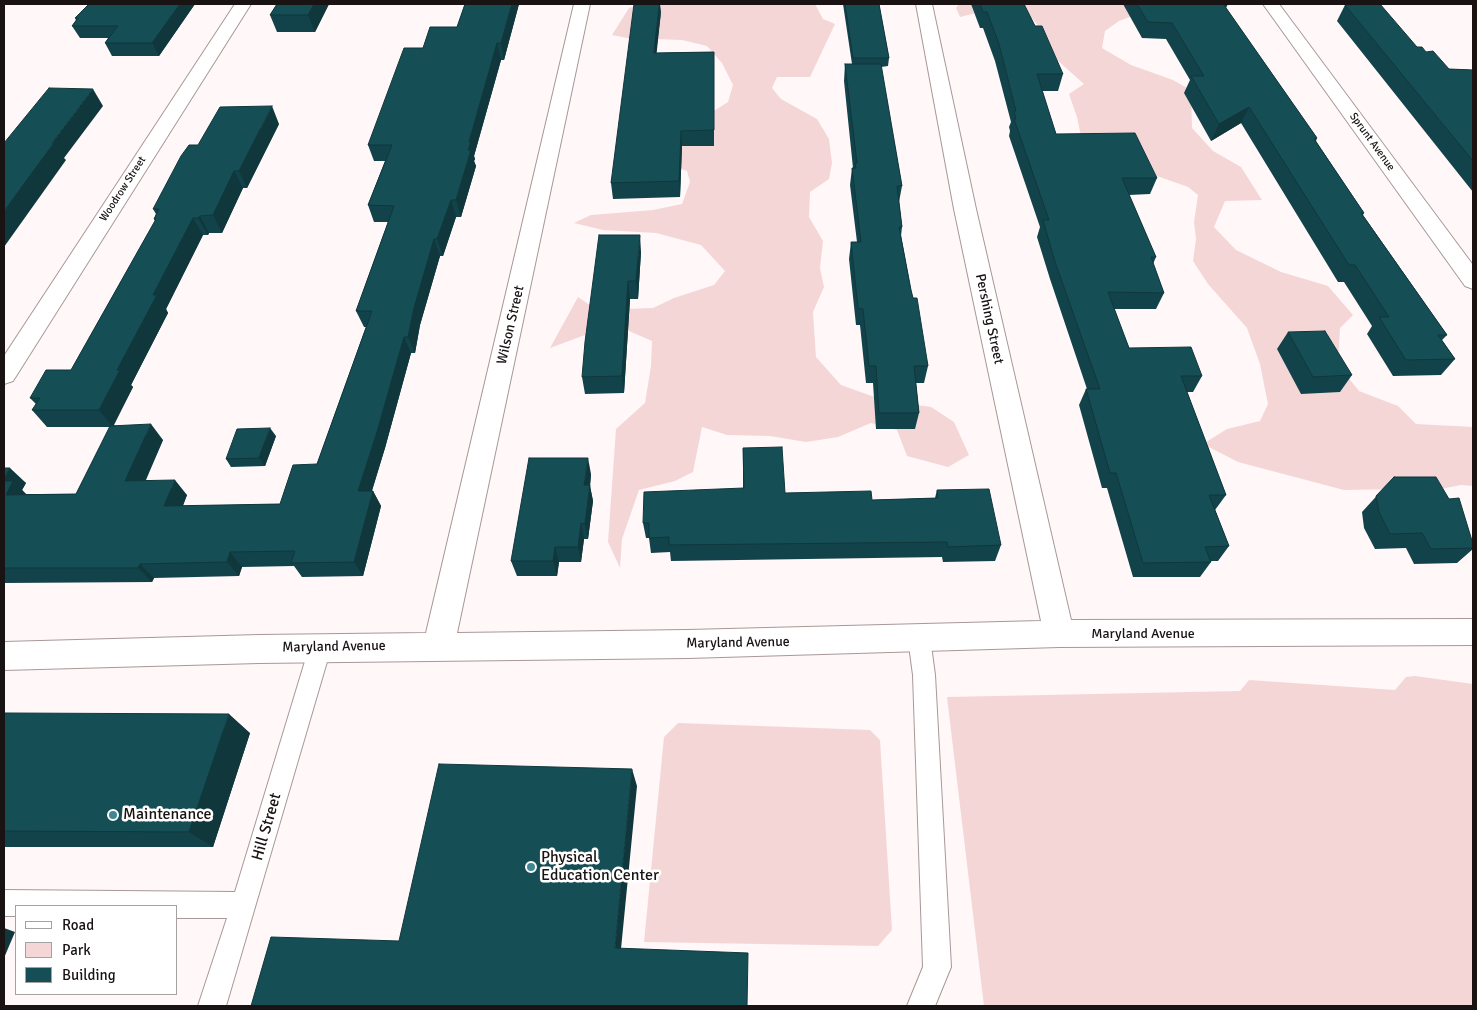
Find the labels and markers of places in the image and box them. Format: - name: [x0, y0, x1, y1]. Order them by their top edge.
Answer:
- place label: Maintenance: [123, 805, 212, 825]
- marker: Maintenance: [107, 809, 119, 821]
- place label: Physical Education Center: [541, 848, 659, 886]
- marker: Physical Education Center: [525, 861, 537, 873]

